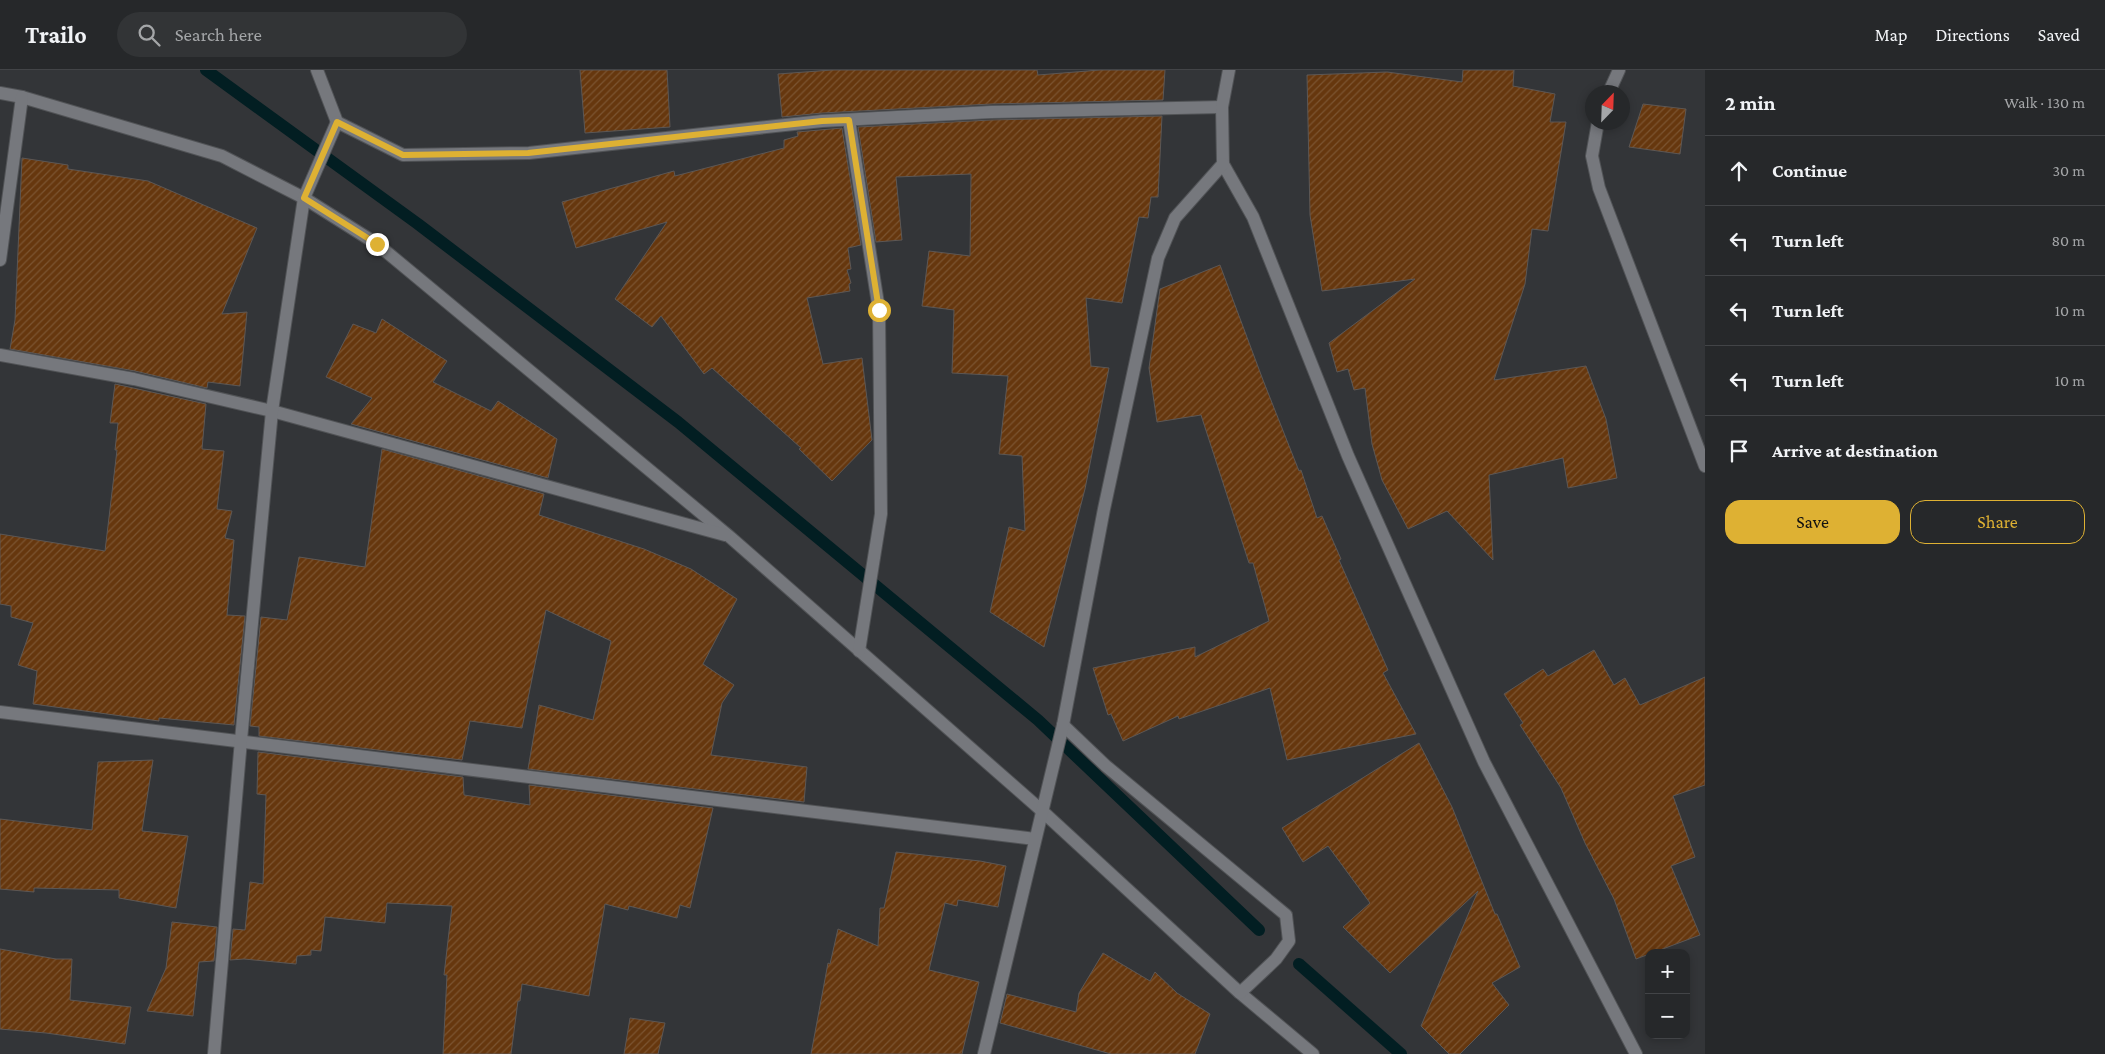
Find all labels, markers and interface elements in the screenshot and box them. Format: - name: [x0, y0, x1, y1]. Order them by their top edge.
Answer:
- search box: [117, 12, 467, 57]
- text: Trailo: [25, 21, 87, 48]
- icon: search: [135, 21, 163, 49]
- text: Search here: [175, 24, 262, 45]
- text: Map: [1875, 25, 1907, 45]
- text: Directions: [1935, 25, 2010, 45]
- text: Saved: [2038, 25, 2080, 45]
- north arrow: [1585, 85, 1630, 130]
- text: 2 min: [1725, 91, 1776, 115]
- text: Walk · 130 m: [2004, 94, 2085, 111]
- icon: ahead: [1725, 157, 1753, 185]
- text: Continue: [1772, 160, 1847, 181]
- text: 30 m: [2053, 162, 2085, 179]
- icon: left: [1725, 227, 1753, 255]
- text: Turn left: [1772, 230, 1844, 251]
- text: 80 m: [2051, 232, 2085, 249]
- route end: [366, 233, 389, 256]
- icon: left: [1725, 297, 1753, 325]
- route start: [868, 299, 891, 322]
- text: Turn left: [1772, 300, 1844, 321]
- text: 10 m: [2055, 302, 2085, 319]
- icon: left: [1725, 367, 1753, 395]
- text: Turn left: [1772, 370, 1844, 391]
- text: 10 m: [2055, 372, 2085, 389]
- icon: arrive: [1725, 437, 1753, 465]
- text: Arrive at destination: [1772, 440, 1938, 461]
- button: Save: [1725, 500, 1900, 544]
- button: Share: [1910, 500, 2085, 544]
- map controls: [1645, 949, 1690, 1039]
- button: +: [1645, 949, 1690, 994]
- button: −: [1645, 994, 1690, 1039]

